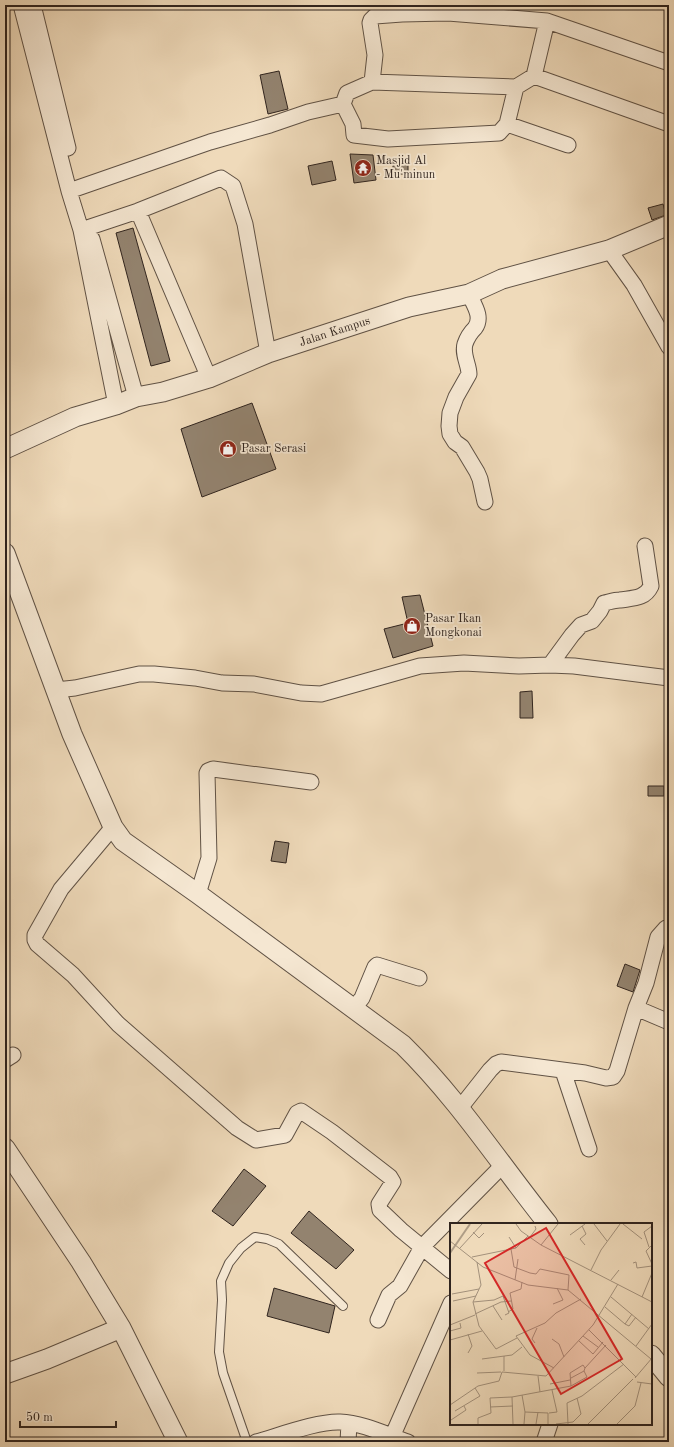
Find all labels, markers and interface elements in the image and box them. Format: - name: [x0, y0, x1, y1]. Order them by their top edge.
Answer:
- place label: Masjid Al - Mu'minun: [376, 155, 436, 181]
- temple icon: Masjid Al - Mu'minun: [353, 158, 373, 178]
- street label: Jalan Kampus: [298, 315, 372, 349]
- shop icon: Pasar Serasi: [218, 439, 238, 459]
- place label: Pasar Serasi: [241, 443, 306, 455]
- place label: Pasar Ikan Mongkonai: [425, 613, 482, 639]
- shop icon: Pasar Ikan Mongkonai: [402, 616, 422, 636]
- inset map: [450, 1223, 652, 1425]
- scale bar: [20, 1403, 116, 1429]
- text: 50 m: [26, 1411, 53, 1424]

